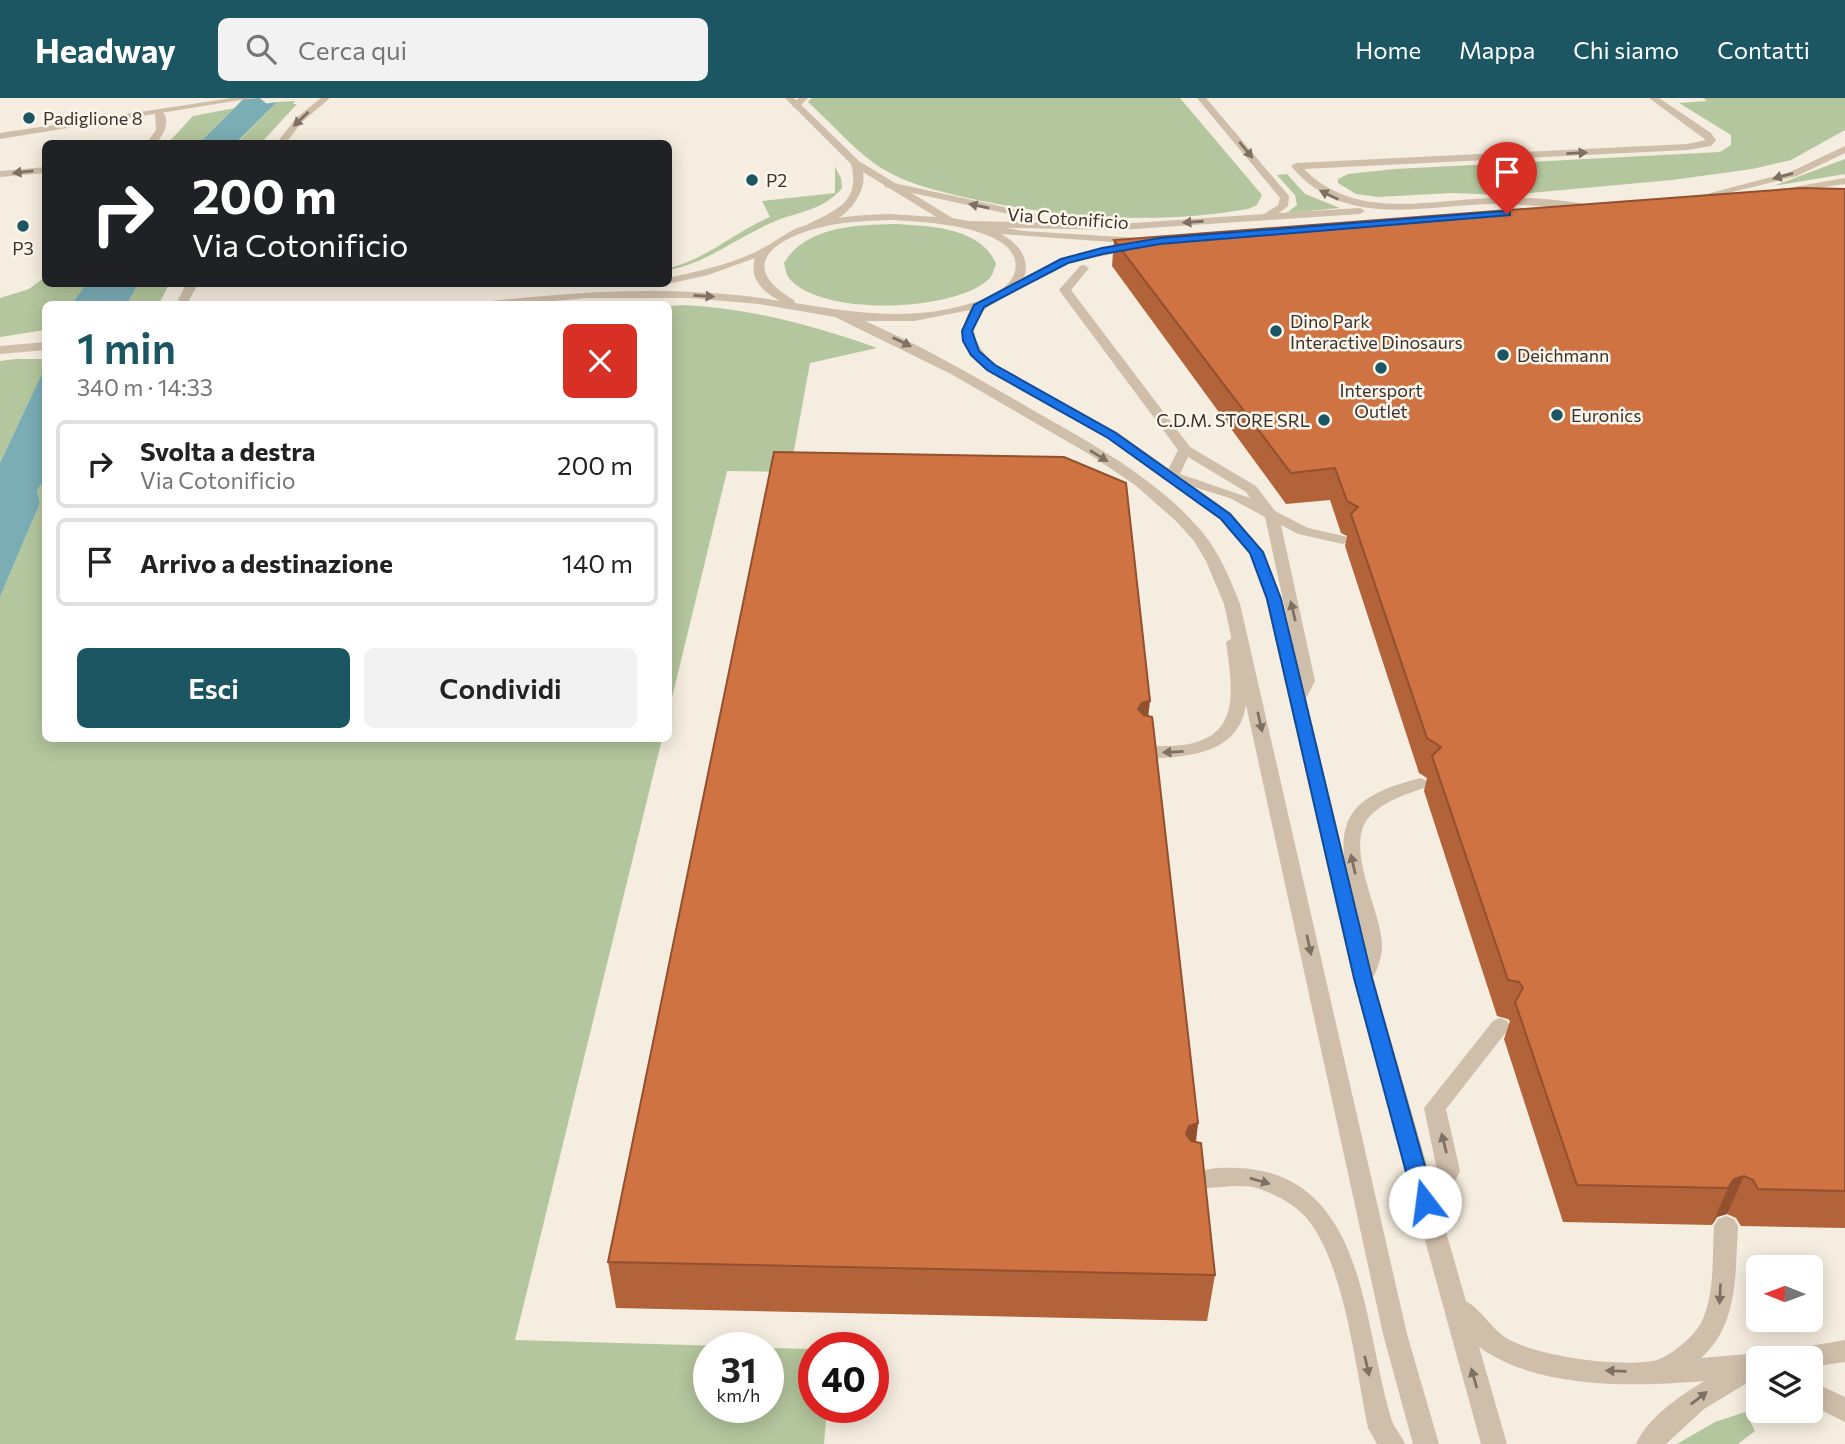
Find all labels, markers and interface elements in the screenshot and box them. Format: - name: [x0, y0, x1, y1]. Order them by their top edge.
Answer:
- search box: [218, 18, 708, 81]
- text: Headway: [35, 29, 176, 70]
- icon: search: [242, 30, 280, 68]
- text: Cerca qui: [298, 34, 407, 65]
- text: Home: [1355, 35, 1421, 64]
- text: Mappa: [1459, 35, 1535, 64]
- text: Chi siamo: [1573, 35, 1679, 64]
- text: Contatti: [1717, 35, 1810, 64]
- place label: Padiglione 8: [43, 107, 143, 129]
- marker: Padiglione 8: [21, 110, 37, 126]
- one-way arrow: [293, 111, 310, 128]
- one-way arrow: [1238, 141, 1253, 159]
- pin: [1477, 142, 1537, 214]
- one-way arrow: [1566, 147, 1588, 158]
- icon: arrive: [1488, 153, 1526, 191]
- text: 200 m: [192, 164, 337, 224]
- one-way arrow: [12, 167, 34, 178]
- icon: right: [77, 168, 168, 259]
- place label: P2: [766, 169, 787, 191]
- one-way arrow: [1772, 171, 1794, 182]
- marker: P2: [744, 172, 760, 188]
- one-way arrow: [1319, 189, 1339, 200]
- one-way arrow: [968, 201, 990, 212]
- street label: Via Cotonificio: [1006, 203, 1130, 233]
- one-way arrow: [1182, 217, 1204, 228]
- marker: P3: [15, 218, 31, 234]
- text: Via Cotonificio: [192, 224, 408, 264]
- place label: P3: [12, 237, 34, 259]
- one-way arrow: [693, 291, 715, 302]
- place label: Dino Park Interactive Dinosaurs: [1290, 310, 1463, 353]
- text: 1 min: [77, 321, 176, 373]
- marker: Dino Park Interactive Dinosaurs: [1268, 323, 1284, 339]
- button: close: [563, 324, 637, 398]
- one-way arrow: [892, 336, 912, 347]
- place label: Deichmann: [1517, 344, 1609, 366]
- marker: Deichmann: [1495, 347, 1511, 363]
- marker: Intersport Outlet: [1373, 360, 1389, 376]
- text: 340 m · 14:33: [77, 373, 213, 401]
- place label: Intersport Outlet: [1339, 379, 1423, 422]
- place label: Euronics: [1571, 404, 1641, 426]
- marker: Euronics: [1549, 407, 1565, 423]
- place label: C.D.M. STORE SRL: [1156, 409, 1310, 431]
- marker: C.D.M. STORE SRL: [1316, 412, 1332, 428]
- text: Svolta a destra: [140, 435, 315, 466]
- icon: right: [81, 445, 119, 483]
- text: 200 m: [557, 449, 633, 480]
- one-way arrow: [1090, 449, 1108, 463]
- text: Via Cotonificio: [140, 466, 296, 494]
- icon: arrive: [81, 543, 119, 581]
- text: Arrivo a destinazione: [140, 547, 393, 578]
- text: 140 m: [562, 547, 633, 578]
- one-way arrow: [1287, 600, 1298, 622]
- button: Esci: [77, 648, 350, 728]
- button: Condividi: [364, 648, 637, 728]
- one-way arrow: [1254, 711, 1265, 733]
- one-way arrow: [1162, 746, 1184, 757]
- one-way arrow: [1347, 853, 1358, 875]
- one-way arrow: [1304, 934, 1315, 956]
- one-way arrow: [1438, 1132, 1449, 1154]
- position arrow: [1388, 1165, 1462, 1239]
- one-way arrow: [1250, 1177, 1271, 1187]
- north arrow: [1746, 1255, 1824, 1332]
- map controls: [1746, 1255, 1823, 1423]
- one-way arrow: [1714, 1283, 1725, 1305]
- speed limit sign: 40: [798, 1332, 889, 1423]
- button: layers: [1746, 1346, 1823, 1423]
- text: 31: [720, 1347, 757, 1390]
- one-way arrow: [1361, 1355, 1372, 1377]
- one-way arrow: [1605, 1365, 1627, 1376]
- one-way arrow: [1469, 1368, 1479, 1389]
- text: km/h: [717, 1384, 760, 1406]
- one-way arrow: [1690, 1392, 1708, 1406]

